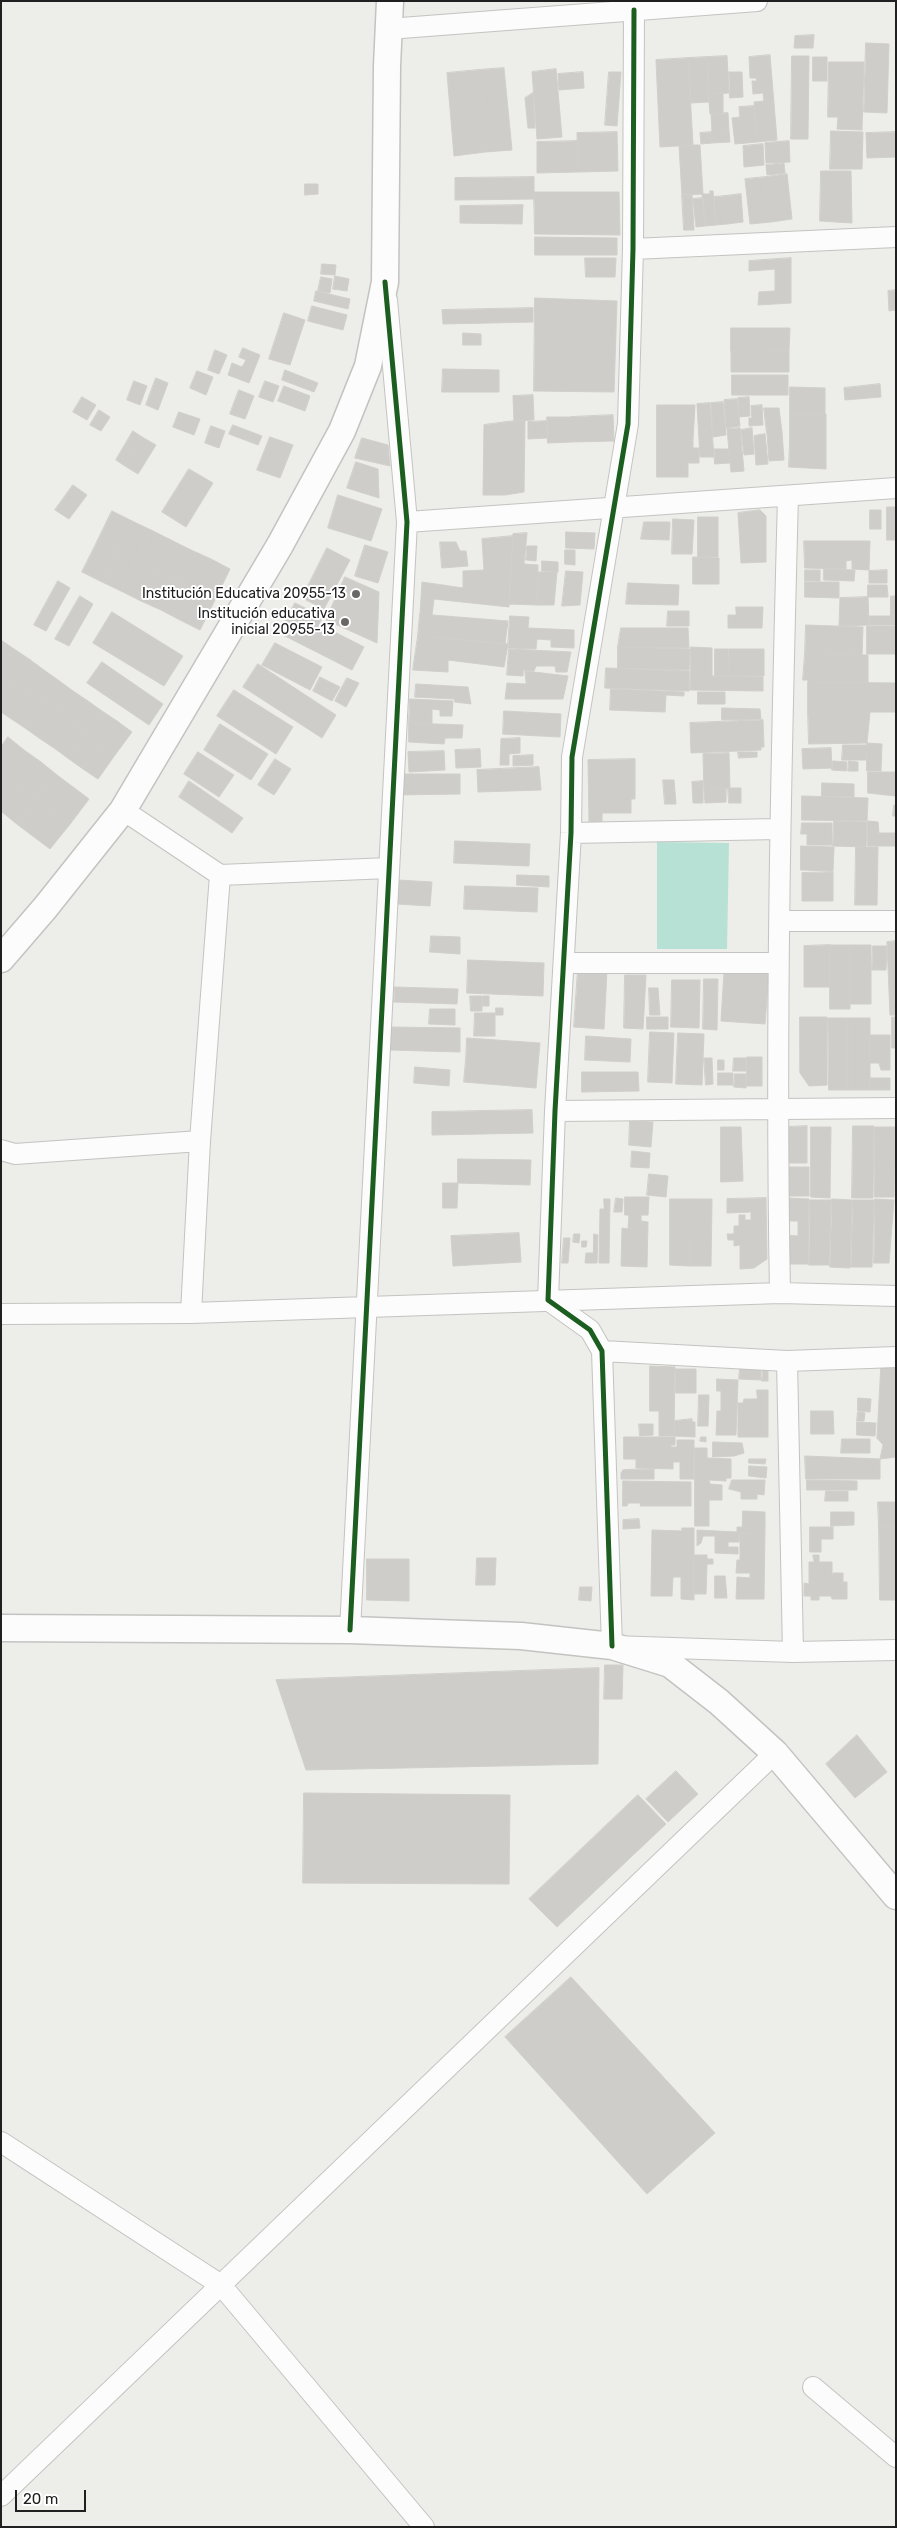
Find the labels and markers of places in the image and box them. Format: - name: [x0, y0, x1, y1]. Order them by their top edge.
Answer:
- place label: Institución Educativa 20955-13: [142, 586, 346, 602]
- marker: Institución Educativa 20955-13: [350, 588, 362, 600]
- place label: Institución educativa inicial 20955-13: [198, 606, 335, 638]
- marker: Institución educativa inicial 20955-13: [339, 616, 351, 628]

